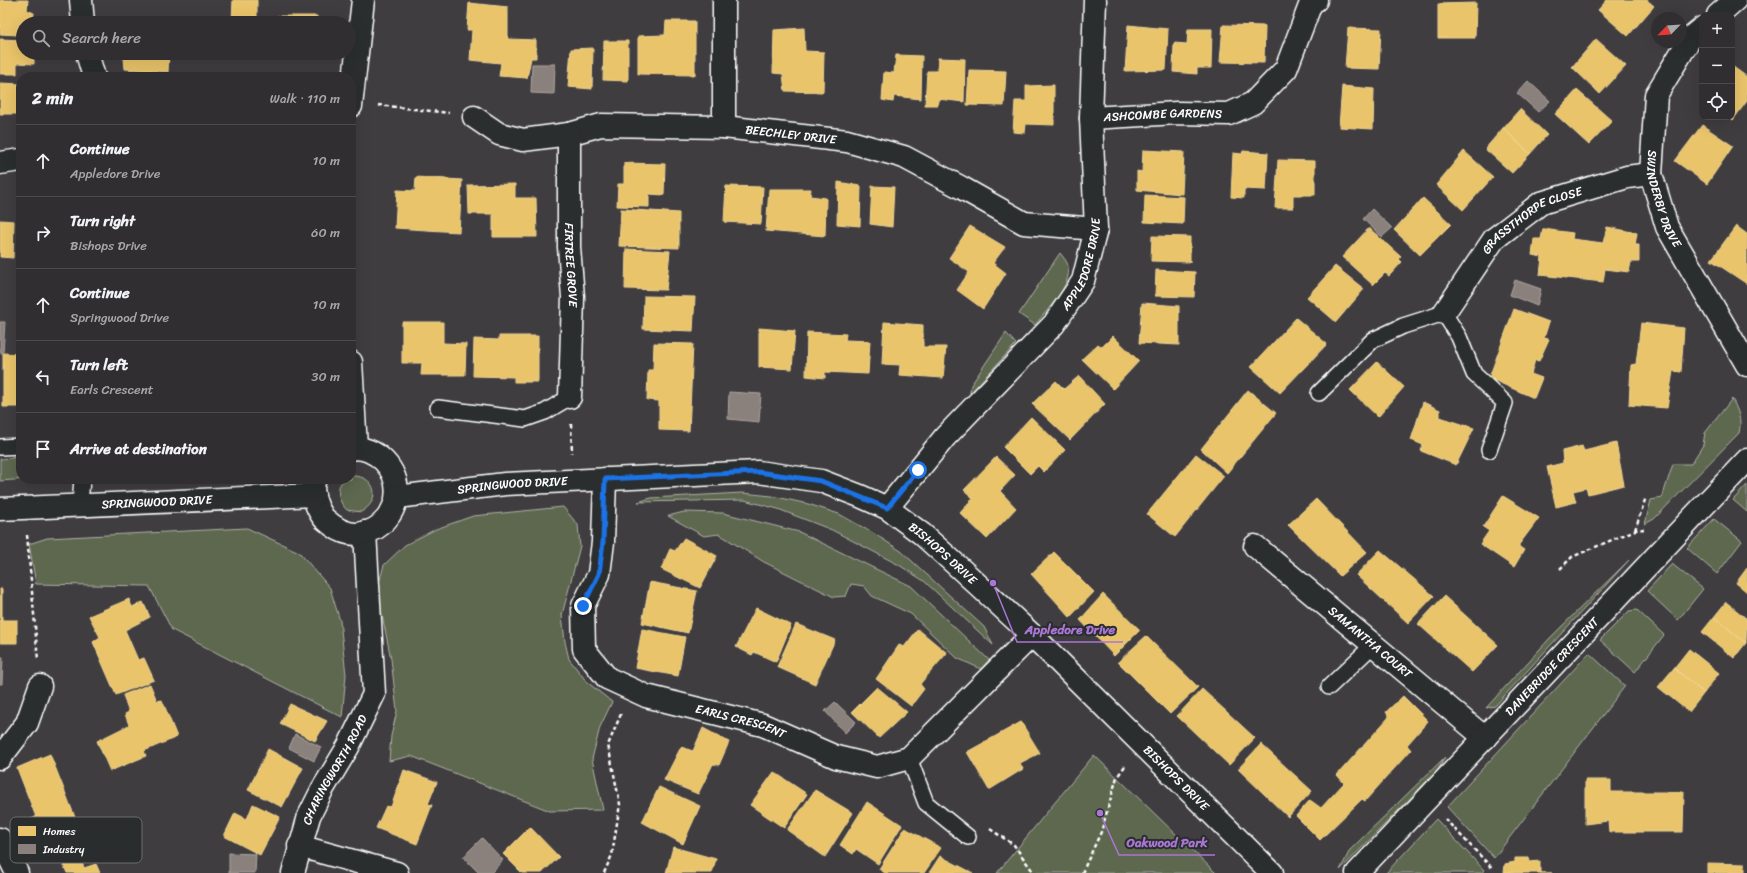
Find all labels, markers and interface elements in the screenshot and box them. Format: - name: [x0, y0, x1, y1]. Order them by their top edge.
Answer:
- north arrow: [1651, 12, 1687, 48]
- map controls: [1699, 12, 1735, 120]
- button: +: [1699, 12, 1735, 48]
- search box: [16, 16, 356, 60]
- text: Search here: [62, 25, 141, 51]
- icon: search: [30, 27, 52, 49]
- button: −: [1699, 48, 1735, 84]
- text: 2 min: [32, 83, 73, 113]
- button: locate: [1699, 84, 1735, 120]
- text: Walk · 110 m: [270, 87, 340, 110]
- street label: ASHCOMBE GARDENS: [1102, 102, 1223, 128]
- street label: BEECHLEY DRIVE: [744, 119, 839, 151]
- text: Continue: [70, 136, 130, 162]
- text: 10 m: [313, 149, 340, 172]
- street label: SWINDERBY DRIVE: [1640, 149, 1688, 253]
- icon: ahead: [32, 150, 54, 172]
- text: Appledore Drive: [70, 162, 161, 185]
- street label: GRASSTHORPE CLOSE: [1476, 180, 1586, 259]
- text: Turn right: [70, 208, 135, 234]
- street label: APPLEDORE DRIVE: [1054, 216, 1107, 316]
- text: 60 m: [311, 221, 340, 244]
- icon: right: [32, 222, 54, 244]
- street label: FIRTREE GROVE: [558, 223, 584, 309]
- text: Bishops Drive: [70, 234, 147, 257]
- text: Continue: [70, 280, 130, 306]
- text: 10 m: [313, 293, 340, 316]
- icon: ahead: [32, 294, 54, 316]
- text: Springwood Drive: [70, 306, 169, 329]
- text: Turn left: [70, 352, 128, 378]
- text: 30 m: [311, 365, 340, 388]
- icon: left: [32, 366, 54, 388]
- text: Earls Crescent: [70, 378, 153, 401]
- text: Arrive at destination: [70, 436, 207, 462]
- icon: arrive: [32, 438, 54, 460]
- route start: [909, 461, 927, 479]
- street label: SPRINGWOOD DRIVE: [456, 470, 569, 501]
- street label: SPRINGWOOD DRIVE: [101, 488, 214, 515]
- street label: BISHOPS DRIVE: [904, 516, 983, 591]
- route end: [574, 597, 592, 615]
- street label: SAMANTHA COURT: [1323, 600, 1418, 684]
- street label: DANEBRIDGE CRESCENT: [1499, 611, 1605, 721]
- callout: Appledore Drive: [1017, 617, 1123, 642]
- text: Appledore Drive: [1024, 618, 1116, 641]
- street label: EARLS CRESCENT: [693, 698, 790, 745]
- street label: CHARINGWORTH ROAD: [296, 710, 374, 827]
- street label: BISHOPS DRIVE: [1138, 740, 1215, 817]
- legend: [10, 817, 142, 863]
- text: Homes: [43, 822, 76, 841]
- callout: Oakwood Park: [1119, 830, 1215, 855]
- text: Oakwood Park: [1126, 831, 1208, 854]
- text: Industry: [42, 840, 85, 859]

